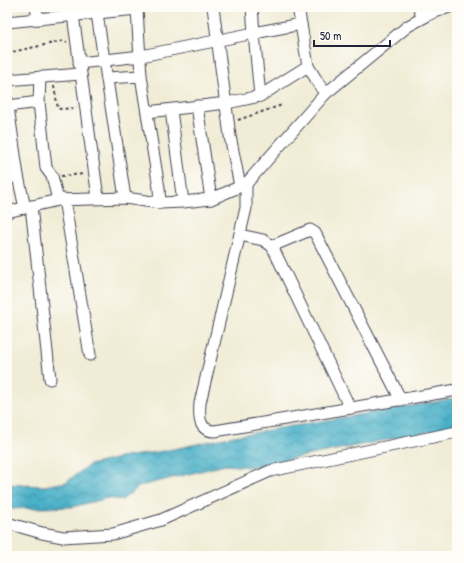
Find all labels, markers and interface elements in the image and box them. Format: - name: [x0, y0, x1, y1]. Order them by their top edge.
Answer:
- scale bar: [314, 22, 390, 48]
- text: 50 m: [320, 27, 341, 44]

